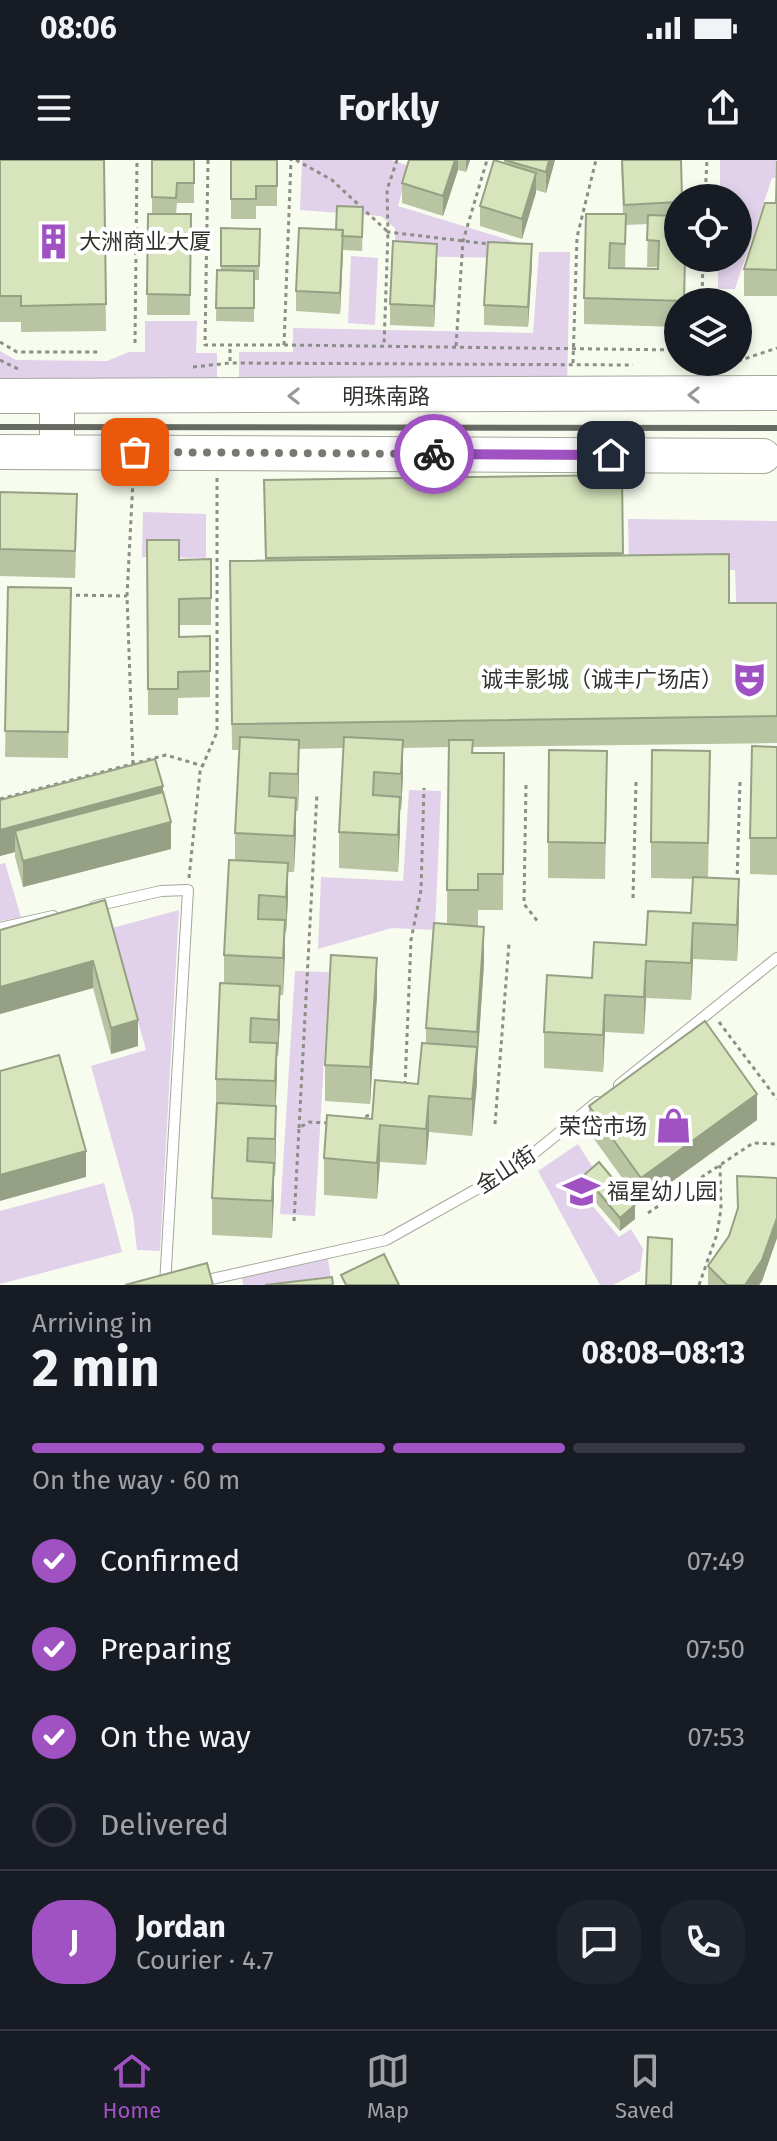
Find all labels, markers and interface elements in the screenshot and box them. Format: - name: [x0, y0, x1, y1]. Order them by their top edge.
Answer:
- text: 08:06: [40, 10, 117, 46]
- icon: menu: [32, 86, 76, 130]
- text: Forkly: [338, 86, 439, 130]
- icon: share: [701, 86, 745, 130]
- map controls: [664, 184, 752, 376]
- button: locate: [664, 184, 752, 272]
- building icon: 大洲商业大厦: [34, 222, 72, 260]
- place label: 大洲商业大厦: [79, 228, 211, 255]
- button: layers: [664, 288, 752, 376]
- street label: 明珠南路: [342, 383, 430, 410]
- one-way arrow: [687, 386, 700, 404]
- one-way arrow: [287, 388, 300, 405]
- courier: [394, 414, 474, 494]
- pin: [101, 418, 169, 486]
- pin: [577, 421, 645, 489]
- icon: bag: [113, 430, 157, 474]
- icon: bike: [412, 432, 456, 476]
- icon: home: [589, 433, 633, 477]
- theatre icon: 诚丰影城（诚丰广场店）: [730, 660, 768, 698]
- place label: 诚丰影城（诚丰广场店）: [481, 666, 723, 693]
- shop icon: 荣岱市场: [654, 1107, 692, 1145]
- place label: 荣岱市场: [559, 1113, 647, 1140]
- street label: 金山街: [471, 1141, 541, 1199]
- school or university icon: 福星幼儿园: [562, 1172, 600, 1210]
- place label: 福星幼儿园: [607, 1178, 717, 1205]
- text: Arriving in: [32, 1308, 153, 1339]
- text: 08:08–08:13: [582, 1335, 745, 1371]
- text: 2 min: [32, 1337, 160, 1400]
- text: On the way · 60 m: [32, 1465, 240, 1496]
- icon: check: [32, 1539, 76, 1583]
- text: Confirmed: [100, 1543, 240, 1579]
- text: 07:49: [686, 1546, 745, 1577]
- icon: check: [32, 1627, 76, 1671]
- text: Preparing: [100, 1631, 231, 1667]
- text: 07:50: [686, 1634, 745, 1665]
- icon: check: [32, 1715, 76, 1759]
- text: On the way: [100, 1719, 251, 1755]
- text: 07:53: [687, 1722, 745, 1753]
- text: Delivered: [100, 1807, 229, 1843]
- button: chat: [557, 1900, 641, 1984]
- button: phone: [661, 1900, 745, 1984]
- text: Jordan: [136, 1909, 226, 1945]
- text: J: [69, 1924, 79, 1960]
- text: Courier · 4.7: [136, 1945, 274, 1976]
- tab: Home: [102, 2049, 161, 2124]
- tab: Map: [366, 2049, 410, 2124]
- tab: Saved: [615, 2049, 675, 2124]

